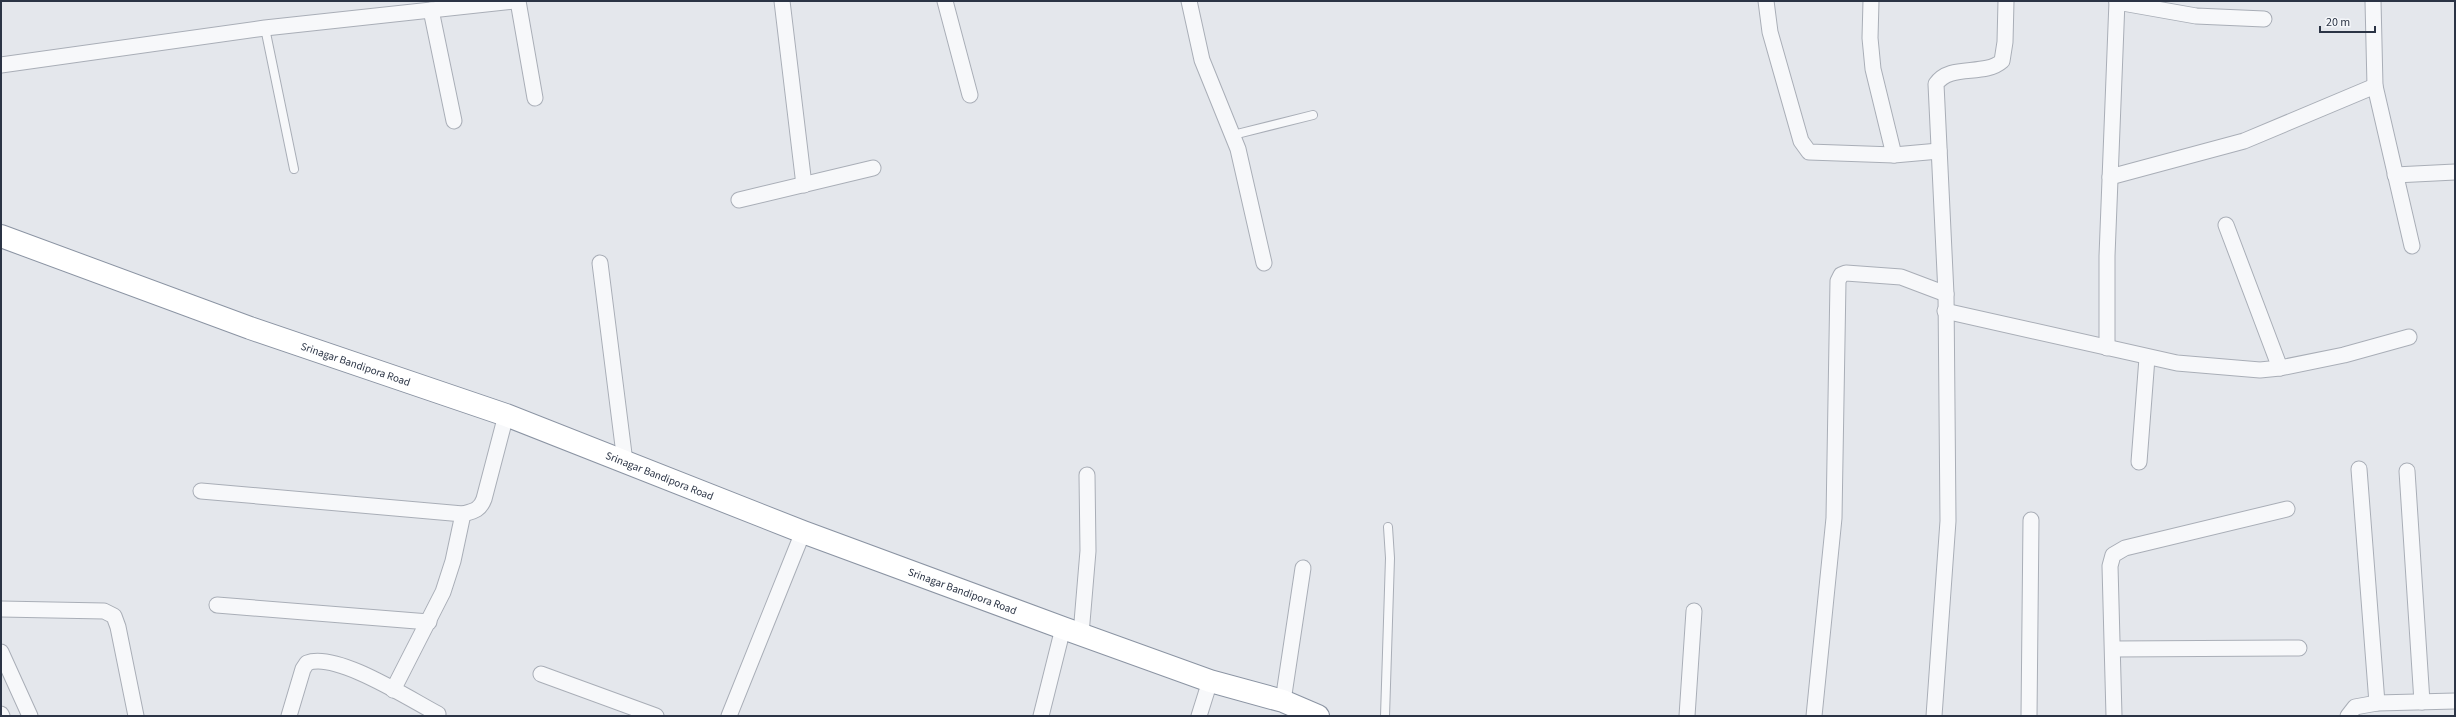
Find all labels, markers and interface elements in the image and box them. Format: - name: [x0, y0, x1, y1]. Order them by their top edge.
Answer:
- scale bar: [2320, 8, 2375, 34]
- text: 20 m: [2326, 14, 2350, 31]
- street label: Srinagar Bandipora Road: [299, 338, 412, 389]
- street label: Srinagar Bandipora Road: [603, 448, 716, 504]
- street label: Srinagar Bandipora Road: [906, 564, 1019, 618]

